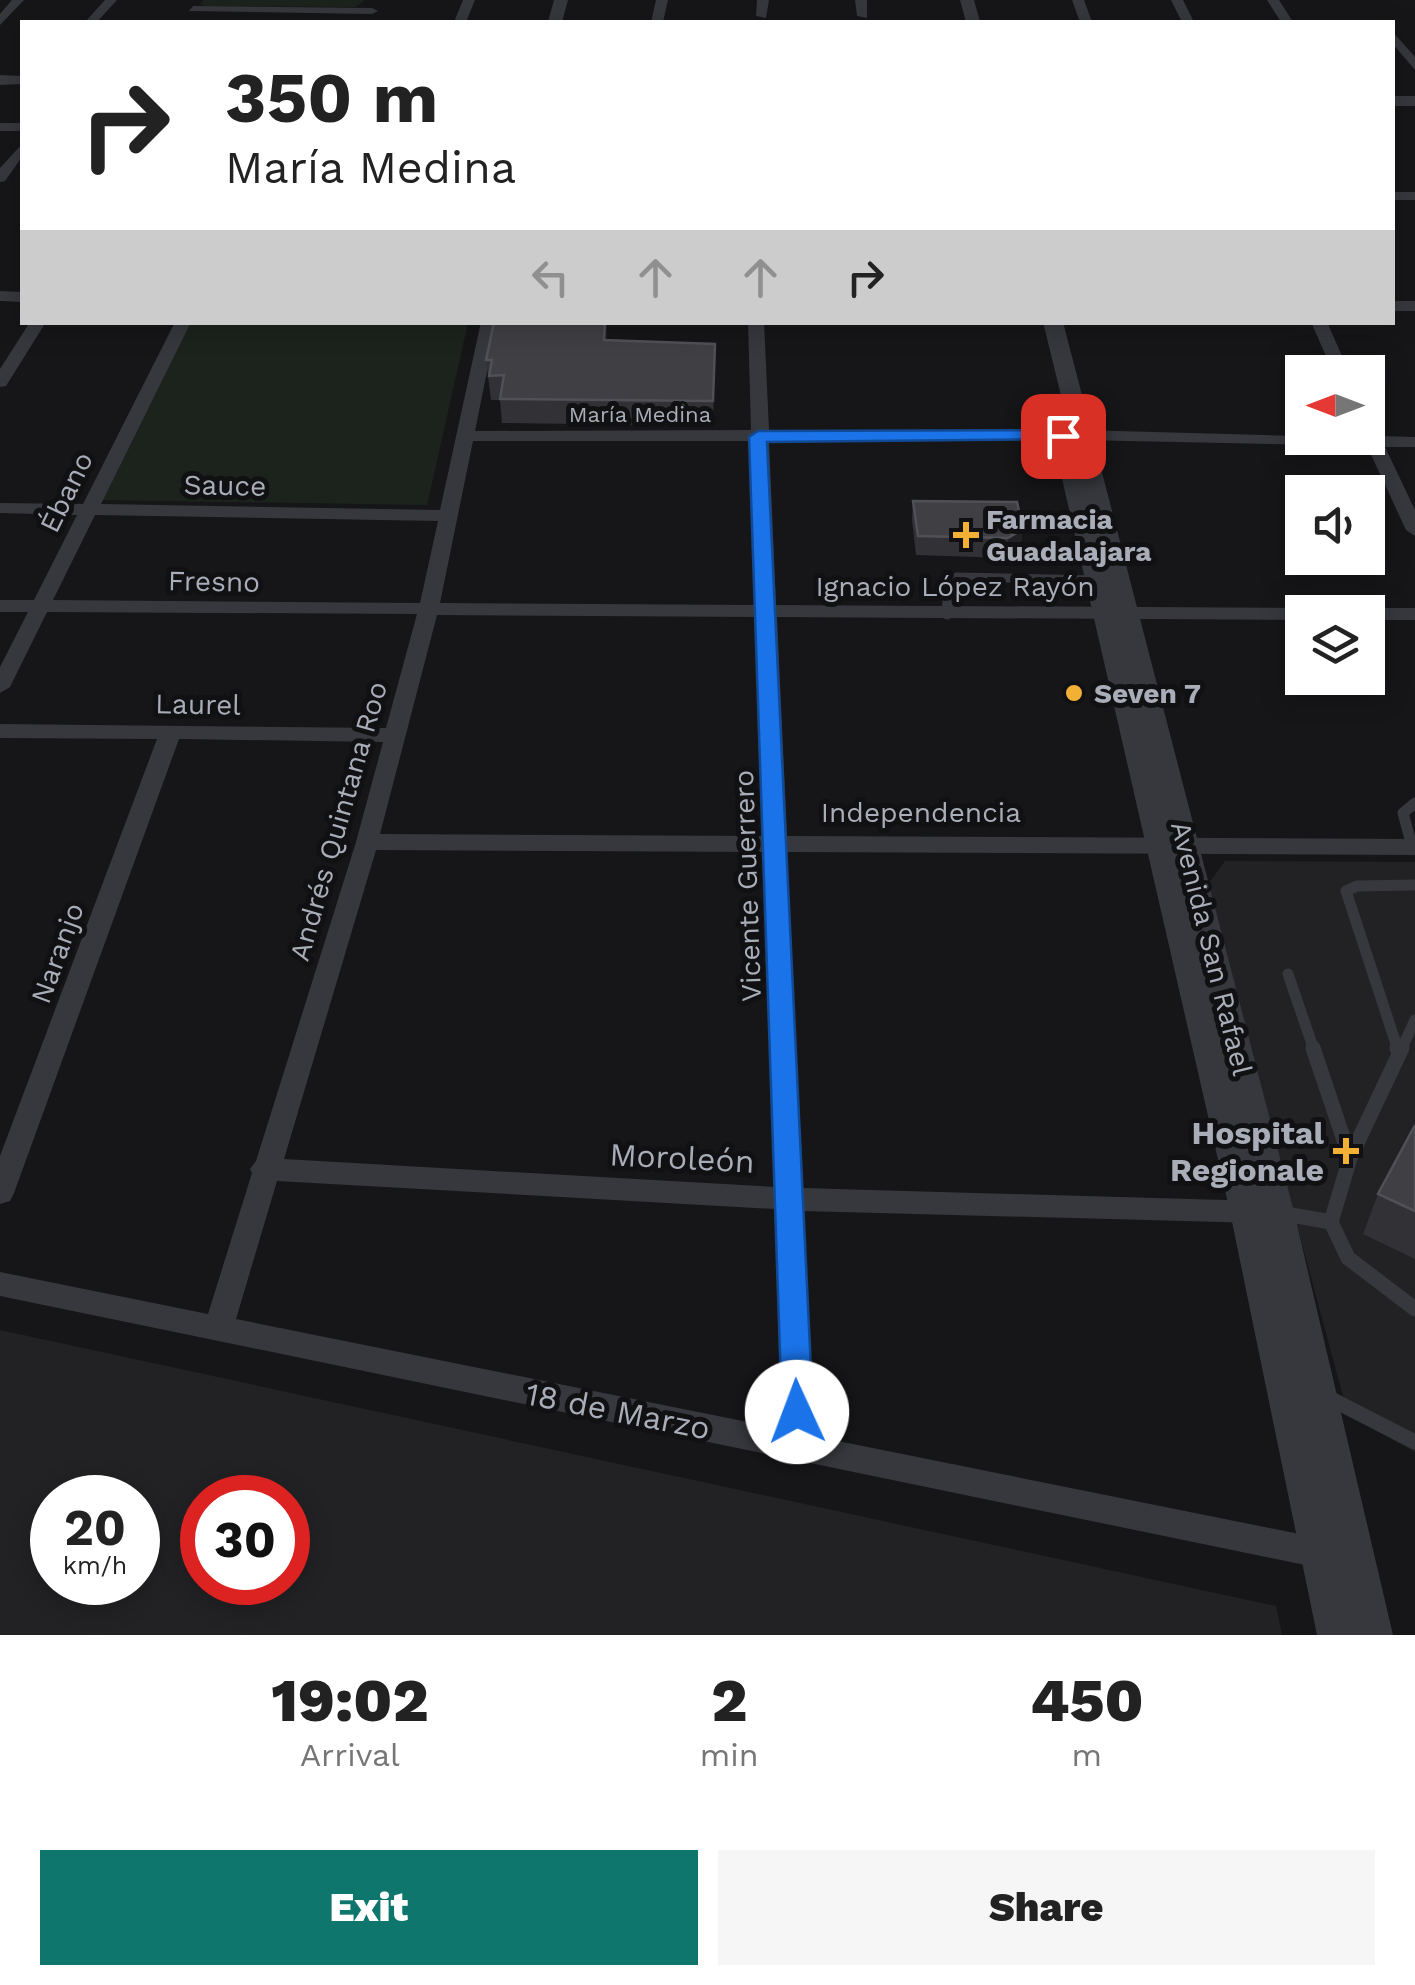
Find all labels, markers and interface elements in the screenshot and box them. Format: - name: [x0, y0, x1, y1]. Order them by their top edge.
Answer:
- text: 350 m: [225, 57, 438, 139]
- icon: right: [60, 60, 190, 190]
- text: María Medina: [225, 141, 516, 194]
- icon: left: [523, 250, 578, 305]
- icon: ahead: [628, 250, 683, 305]
- icon: ahead: [733, 250, 788, 305]
- icon: right: [838, 250, 893, 305]
- north arrow: [1285, 355, 1385, 455]
- map controls: [1285, 355, 1385, 695]
- pin: [1021, 394, 1106, 479]
- street label: María Medina: [569, 402, 711, 427]
- icon: arrive: [1036, 409, 1091, 464]
- street label: Ébano: [33, 447, 100, 538]
- street label: Sauce: [183, 468, 267, 503]
- button: sound: [1285, 475, 1385, 575]
- place label: Farmacia Guadalajara: [986, 503, 1152, 568]
- marker: Farmacia Guadalajara: [955, 524, 977, 546]
- street label: Fresno: [168, 564, 260, 599]
- street label: Ignacio López Rayón: [815, 570, 1095, 603]
- button: layers: [1285, 595, 1385, 695]
- place label: Seven 7: [1094, 677, 1201, 710]
- street label: Andrés Quintana Roo: [283, 678, 394, 965]
- marker: Seven 7: [1063, 682, 1085, 704]
- street label: Laurel: [155, 687, 241, 722]
- street label: Vicente Guerrero: [727, 769, 768, 1003]
- street label: Independencia: [821, 796, 1021, 829]
- street label: Avenida San Rafael: [1164, 818, 1259, 1079]
- street label: Naranjo: [24, 898, 91, 1008]
- place label: Hospital Regionale: [1170, 1114, 1325, 1189]
- street label: Moroleón: [608, 1135, 756, 1181]
- marker: Hospital Regionale: [1333, 1138, 1359, 1164]
- position arrow: [745, 1360, 849, 1464]
- street label: 18 de Marzo: [523, 1375, 713, 1447]
- speed limit sign: 30: [180, 1475, 310, 1605]
- text: 20: [64, 1498, 126, 1557]
- text: km/h: [63, 1551, 127, 1580]
- text: 19:02: [271, 1665, 428, 1736]
- text: 2: [711, 1665, 747, 1736]
- text: 450: [1030, 1665, 1144, 1736]
- text: Arrival: [300, 1736, 400, 1774]
- text: min: [700, 1736, 759, 1774]
- text: m: [1072, 1736, 1102, 1774]
- button: Exit: [40, 1850, 698, 1965]
- button: Share: [718, 1850, 1375, 1965]

